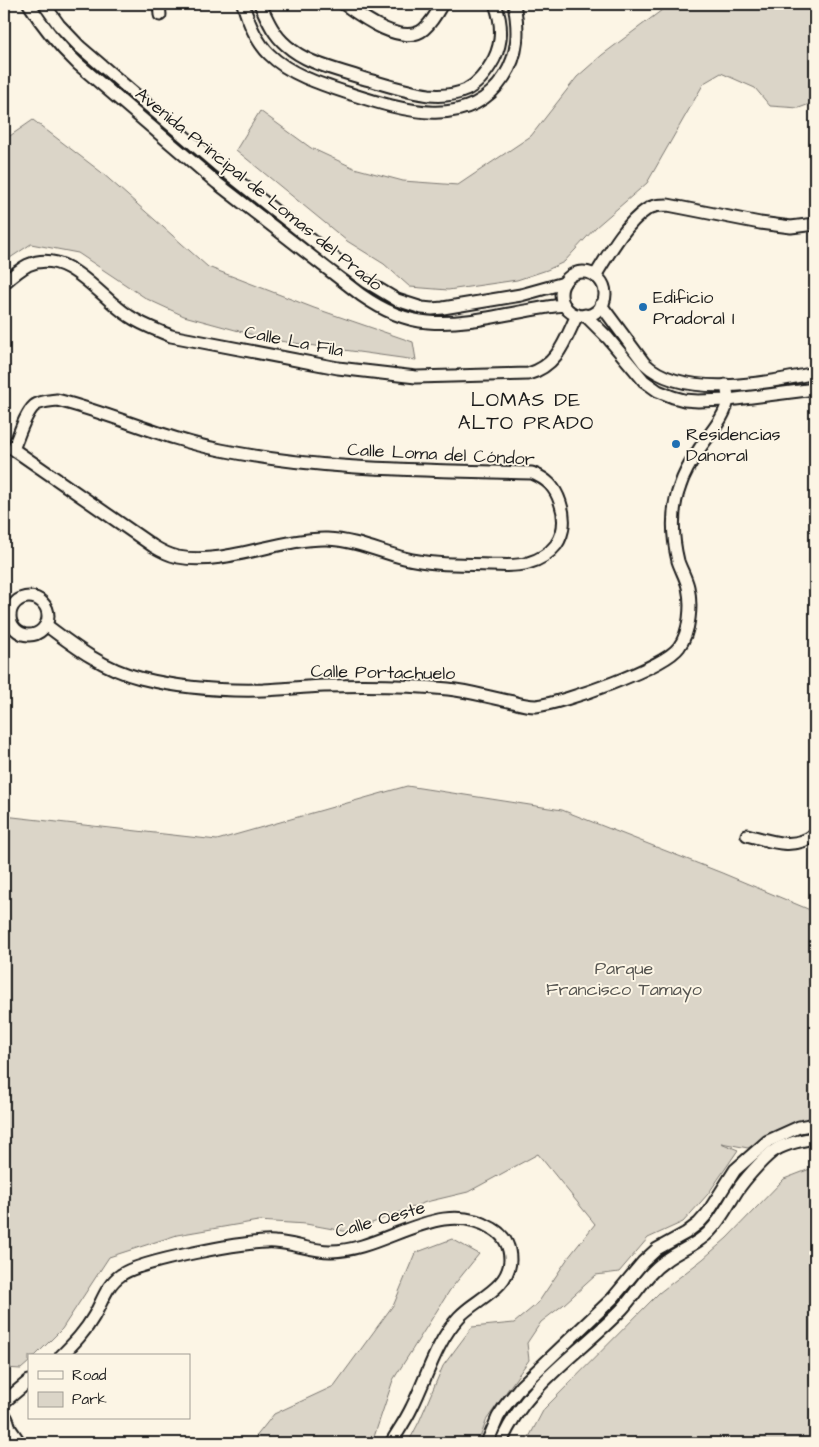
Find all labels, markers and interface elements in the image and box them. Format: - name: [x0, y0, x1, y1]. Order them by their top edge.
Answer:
- street label: Avenida Principal de Lomas del Prado: [130, 82, 388, 297]
- place label: Edificio Pradoral I: [653, 285, 735, 331]
- marker: Edificio Pradoral I: [637, 301, 649, 313]
- street label: Calle La Fila: [242, 320, 346, 363]
- district label: LOMAS DE ALTO PRADO: [458, 386, 594, 437]
- place label: Residencias Danoral: [686, 422, 781, 468]
- street label: Calle Loma del Cóndor: [347, 437, 535, 472]
- marker: Residencias Danoral: [670, 438, 682, 450]
- street label: Calle Portachuelo: [310, 659, 456, 686]
- park label: Parque Francisco Tamayo: [546, 956, 702, 1003]
- street label: Calle Oeste: [332, 1195, 428, 1244]
- legend: [28, 1354, 190, 1420]
- text: Road: [72, 1365, 107, 1386]
- text: Park: [72, 1389, 107, 1410]

